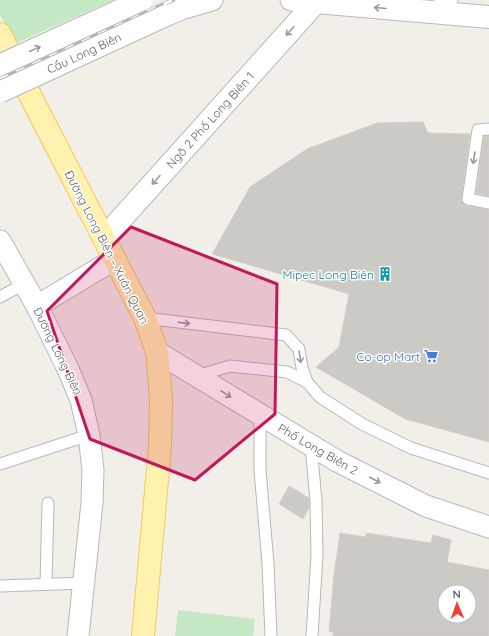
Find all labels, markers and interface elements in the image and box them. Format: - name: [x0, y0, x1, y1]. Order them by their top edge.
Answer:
- one-way arrow: [374, 4, 387, 12]
- one-way arrow: [285, 26, 294, 36]
- street label: Cầu Long Biên: [44, 29, 124, 77]
- one-way arrow: [29, 45, 41, 52]
- street label: Ngõ 2 Phố Long Biên 1: [163, 69, 257, 171]
- one-way arrow: [470, 151, 478, 164]
- street label: Đường Long Biên – Xuân Quan: [62, 168, 152, 326]
- one-way arrow: [151, 175, 161, 185]
- building icon: Mipec Long Biên: [377, 266, 393, 282]
- place label: Mipec Long Biên: [283, 267, 374, 282]
- street label: Đường Long Biên: [30, 305, 86, 397]
- one-way arrow: [177, 319, 190, 327]
- supermarket icon: Co-op Mart: [423, 348, 439, 364]
- place label: Co-op Mart: [357, 349, 420, 364]
- one-way arrow: [296, 350, 304, 363]
- one-way arrow: [220, 391, 232, 399]
- street label: Phố Long Biên 2: [275, 420, 361, 478]
- one-way arrow: [369, 477, 381, 485]
- north arrow: [437, 584, 477, 624]
- text: N: [452, 587, 461, 601]

